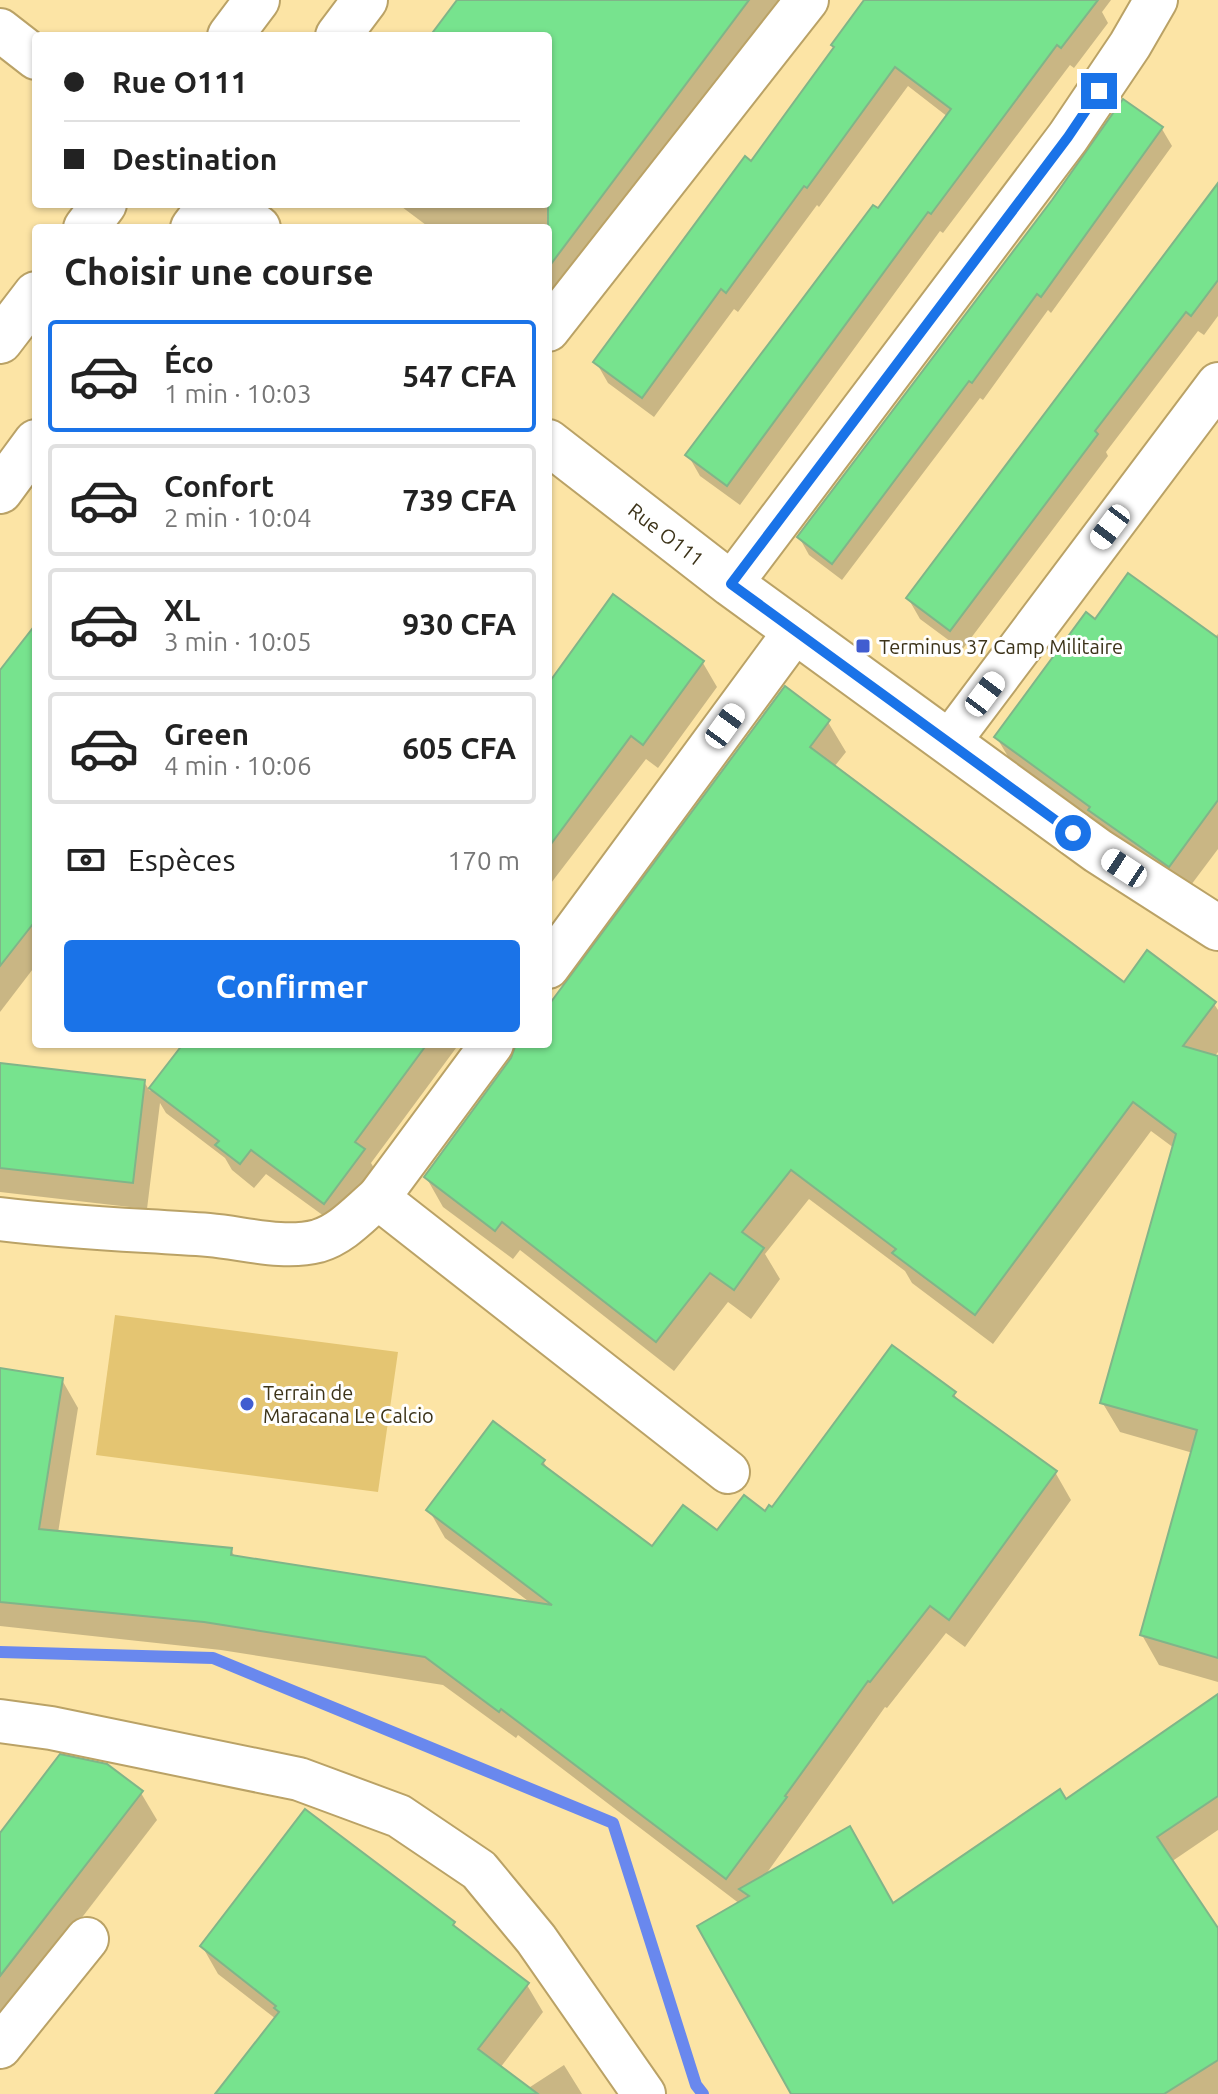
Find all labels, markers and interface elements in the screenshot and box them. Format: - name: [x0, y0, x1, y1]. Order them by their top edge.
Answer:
- text: Rue O111: [112, 65, 248, 99]
- route end: [1081, 73, 1117, 109]
- text: Destination: [112, 142, 277, 176]
- text: Choisir une course: [64, 251, 374, 292]
- icon: car: [68, 340, 140, 412]
- text: Éco: [164, 345, 214, 379]
- text: 547 CFA: [402, 359, 516, 393]
- text: 1 min · 10:03: [164, 379, 312, 408]
- icon: car: [68, 464, 140, 536]
- text: Confort: [164, 469, 274, 503]
- text: 739 CFA: [402, 483, 516, 517]
- street label: Rue O111: [624, 498, 709, 570]
- car: [1086, 501, 1134, 553]
- text: 2 min · 10:04: [164, 503, 312, 532]
- icon: car: [68, 588, 140, 660]
- text: XL: [164, 593, 200, 627]
- text: 930 CFA: [402, 607, 516, 641]
- text: 3 min · 10:05: [164, 627, 312, 656]
- place label: Terminus 37 Camp Militaire: [879, 635, 1123, 658]
- marker: Terminus 37 Camp Militaire: [854, 637, 872, 655]
- car: [961, 668, 1009, 720]
- car: [701, 700, 749, 752]
- icon: car: [68, 712, 140, 784]
- text: Green: [164, 717, 249, 751]
- text: 605 CFA: [402, 731, 516, 765]
- text: 4 min · 10:06: [164, 751, 312, 780]
- route start: [1055, 815, 1091, 851]
- icon: cash: [64, 838, 108, 882]
- text: Espèces: [128, 843, 235, 877]
- car: [1097, 845, 1151, 891]
- text: 170 m: [448, 846, 520, 875]
- button: Confirmer: [64, 940, 520, 1032]
- place label: Terrain de Maracana Le Calcio: [263, 1381, 434, 1427]
- marker: Terrain de Maracana Le Calcio: [238, 1395, 256, 1413]

